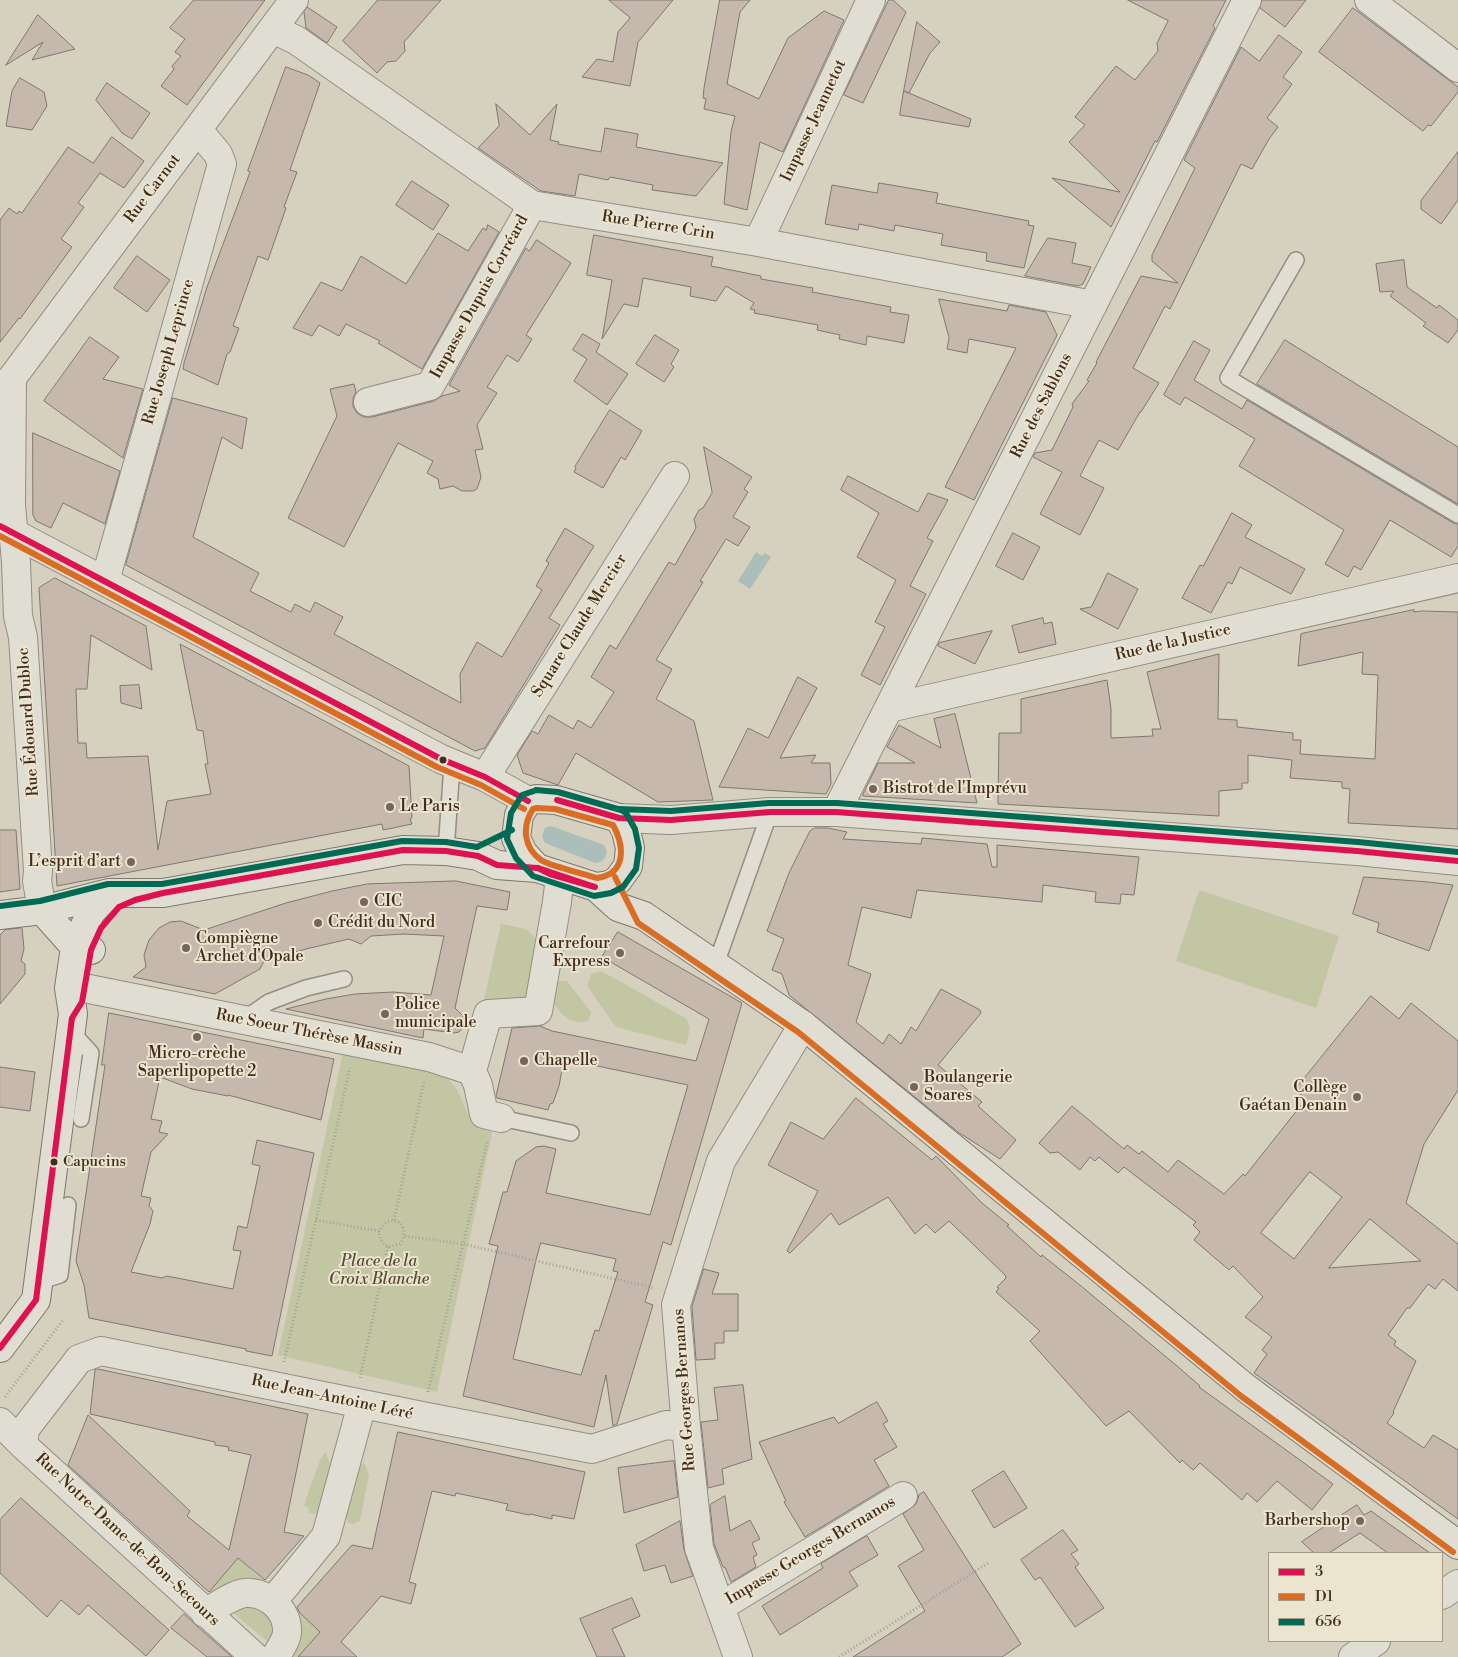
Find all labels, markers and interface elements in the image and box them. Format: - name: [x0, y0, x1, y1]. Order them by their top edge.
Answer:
- street label: Impasse Jeannetot: [777, 57, 851, 185]
- street label: Rue Carnot: [121, 151, 185, 227]
- street label: Rue Pierre Crin: [600, 208, 716, 244]
- street label: Impasse Dupuis Corréard: [427, 212, 533, 382]
- street label: Rue Joseph Leprince: [139, 277, 199, 427]
- street label: Rue des Sablons: [1007, 350, 1077, 462]
- street label: Square Claude Mercier: [528, 551, 632, 701]
- street label: Rue de la Justice: [1113, 620, 1233, 666]
- street label: Rue Édouard Dubloc: [14, 647, 44, 797]
- unlabelled marker: [438, 755, 448, 765]
- place label: Bistrot de l'Imprévu: [883, 779, 1027, 799]
- marker: Bistrot de l'Imprévu: [867, 783, 879, 795]
- place label: Le Paris: [400, 797, 460, 817]
- marker: Le Paris: [384, 801, 396, 813]
- place label: L’esprit d’art: [28, 852, 121, 872]
- marker: L’esprit d’art: [125, 856, 137, 868]
- place label: CIC: [374, 892, 402, 912]
- marker: CIC: [358, 896, 370, 908]
- place label: Crédit du Nord: [328, 913, 435, 933]
- marker: Crédit du Nord: [312, 917, 324, 929]
- place label: Compiègne Archet d'Opale: [196, 929, 304, 967]
- place label: Carrefour Express: [538, 934, 610, 972]
- marker: Compiègne Archet d'Opale: [180, 942, 192, 954]
- marker: Carrefour Express: [614, 947, 626, 959]
- place label: Police municipale: [395, 995, 476, 1033]
- street label: Rue Soeur Thérèse Massin: [214, 1005, 404, 1061]
- marker: Police municipale: [379, 1008, 391, 1020]
- marker: Micro-crèche Saperlipopette 2: [191, 1031, 203, 1043]
- place label: Micro-crèche Saperlipopette 2: [138, 1044, 256, 1082]
- place label: Chapelle: [534, 1051, 598, 1071]
- marker: Chapelle: [518, 1055, 530, 1067]
- place label: Boulangerie Soares: [924, 1068, 1012, 1106]
- place label: Collège Gaétan Denain: [1239, 1078, 1347, 1116]
- marker: Boulangerie Soares: [908, 1081, 920, 1093]
- marker: Collège Gaétan Denain: [1351, 1091, 1363, 1103]
- place label: Capucins: [63, 1153, 126, 1171]
- marker: Capucins: [49, 1157, 59, 1167]
- park label: Place de la Croix Blanche: [329, 1252, 429, 1290]
- street label: Rue Georges Bernanos: [670, 1308, 700, 1472]
- street label: Rue Jean-Antoine Léré: [249, 1371, 415, 1425]
- street label: Rue Notre-Dame-de-Bon-Secours: [31, 1449, 223, 1631]
- street label: Impasse Georges Bernanos: [723, 1493, 899, 1609]
- place label: Barbershop: [1265, 1511, 1350, 1531]
- marker: Barbershop: [1354, 1515, 1366, 1527]
- legend: [1268, 1552, 1443, 1642]
- text: 3: [1315, 1562, 1323, 1581]
- text: D1: [1315, 1587, 1333, 1606]
- text: 656: [1315, 1612, 1341, 1631]

